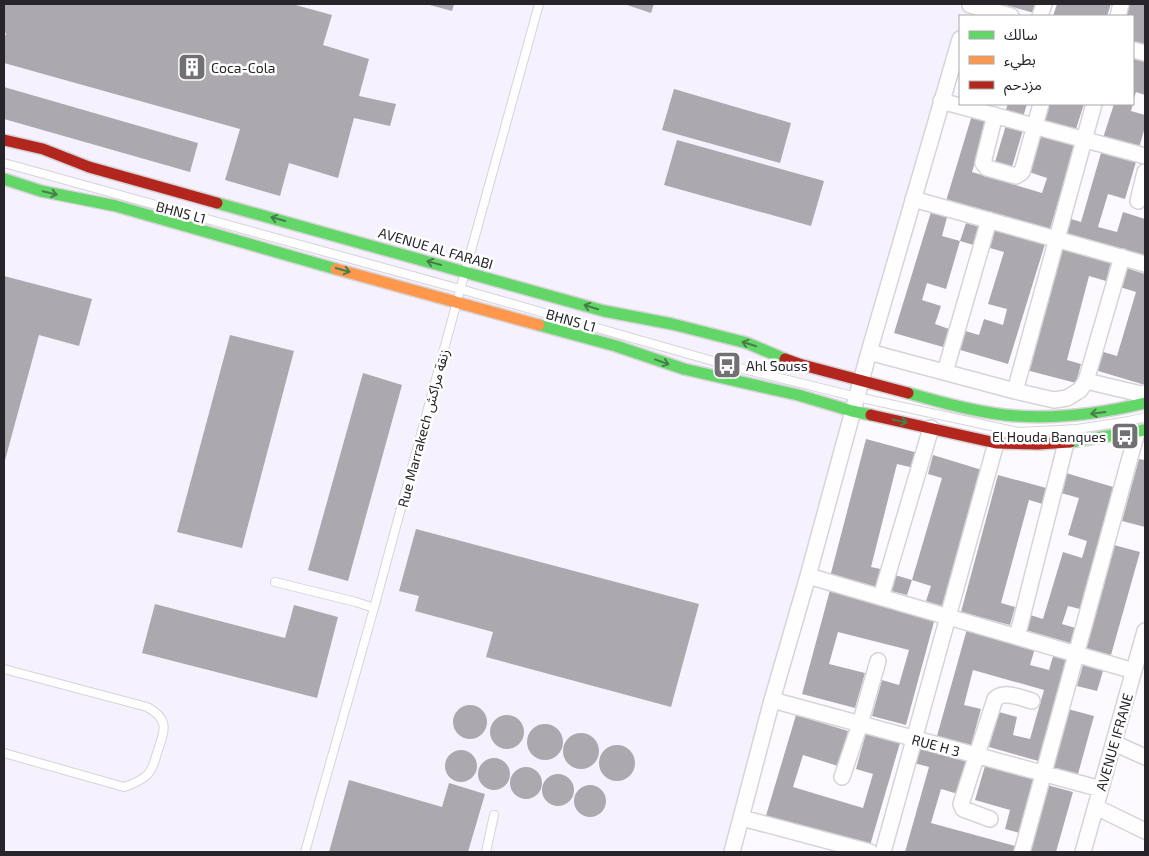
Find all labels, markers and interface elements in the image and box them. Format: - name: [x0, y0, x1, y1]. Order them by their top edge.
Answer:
- legend: [959, 15, 1134, 105]
- text: سالك: [1004, 25, 1038, 43]
- text: بطيء: [1004, 50, 1036, 71]
- building icon: Coca-Cola: [177, 52, 207, 82]
- place label: Coca-Cola: [211, 59, 276, 76]
- text: مزدحم: [1004, 75, 1042, 96]
- one-way arrow: [42, 189, 58, 198]
- street label: BHNS L1: [154, 197, 208, 227]
- one-way arrow: [270, 214, 286, 224]
- street label: AVENUE AL FARABI: [377, 224, 495, 272]
- one-way arrow: [427, 258, 443, 267]
- one-way arrow: [334, 266, 350, 276]
- one-way arrow: [583, 302, 599, 312]
- street label: BHNS L1: [544, 305, 598, 335]
- one-way arrow: [741, 339, 757, 349]
- street label: Rue Marrakech زنقة مراكش: [394, 347, 453, 509]
- bus stop icon: Ahl Souss: [712, 350, 742, 380]
- place label: Ahl Souss: [746, 357, 808, 374]
- one-way arrow: [653, 358, 669, 367]
- one-way arrow: [1090, 408, 1106, 418]
- one-way arrow: [891, 417, 907, 427]
- bus stop icon: El Houda Banques: [1110, 421, 1140, 451]
- place label: El Houda Banques: [992, 428, 1106, 445]
- street label: AVENUE IFRANE: [1092, 691, 1136, 793]
- street label: RUE H 3: [910, 730, 962, 760]

